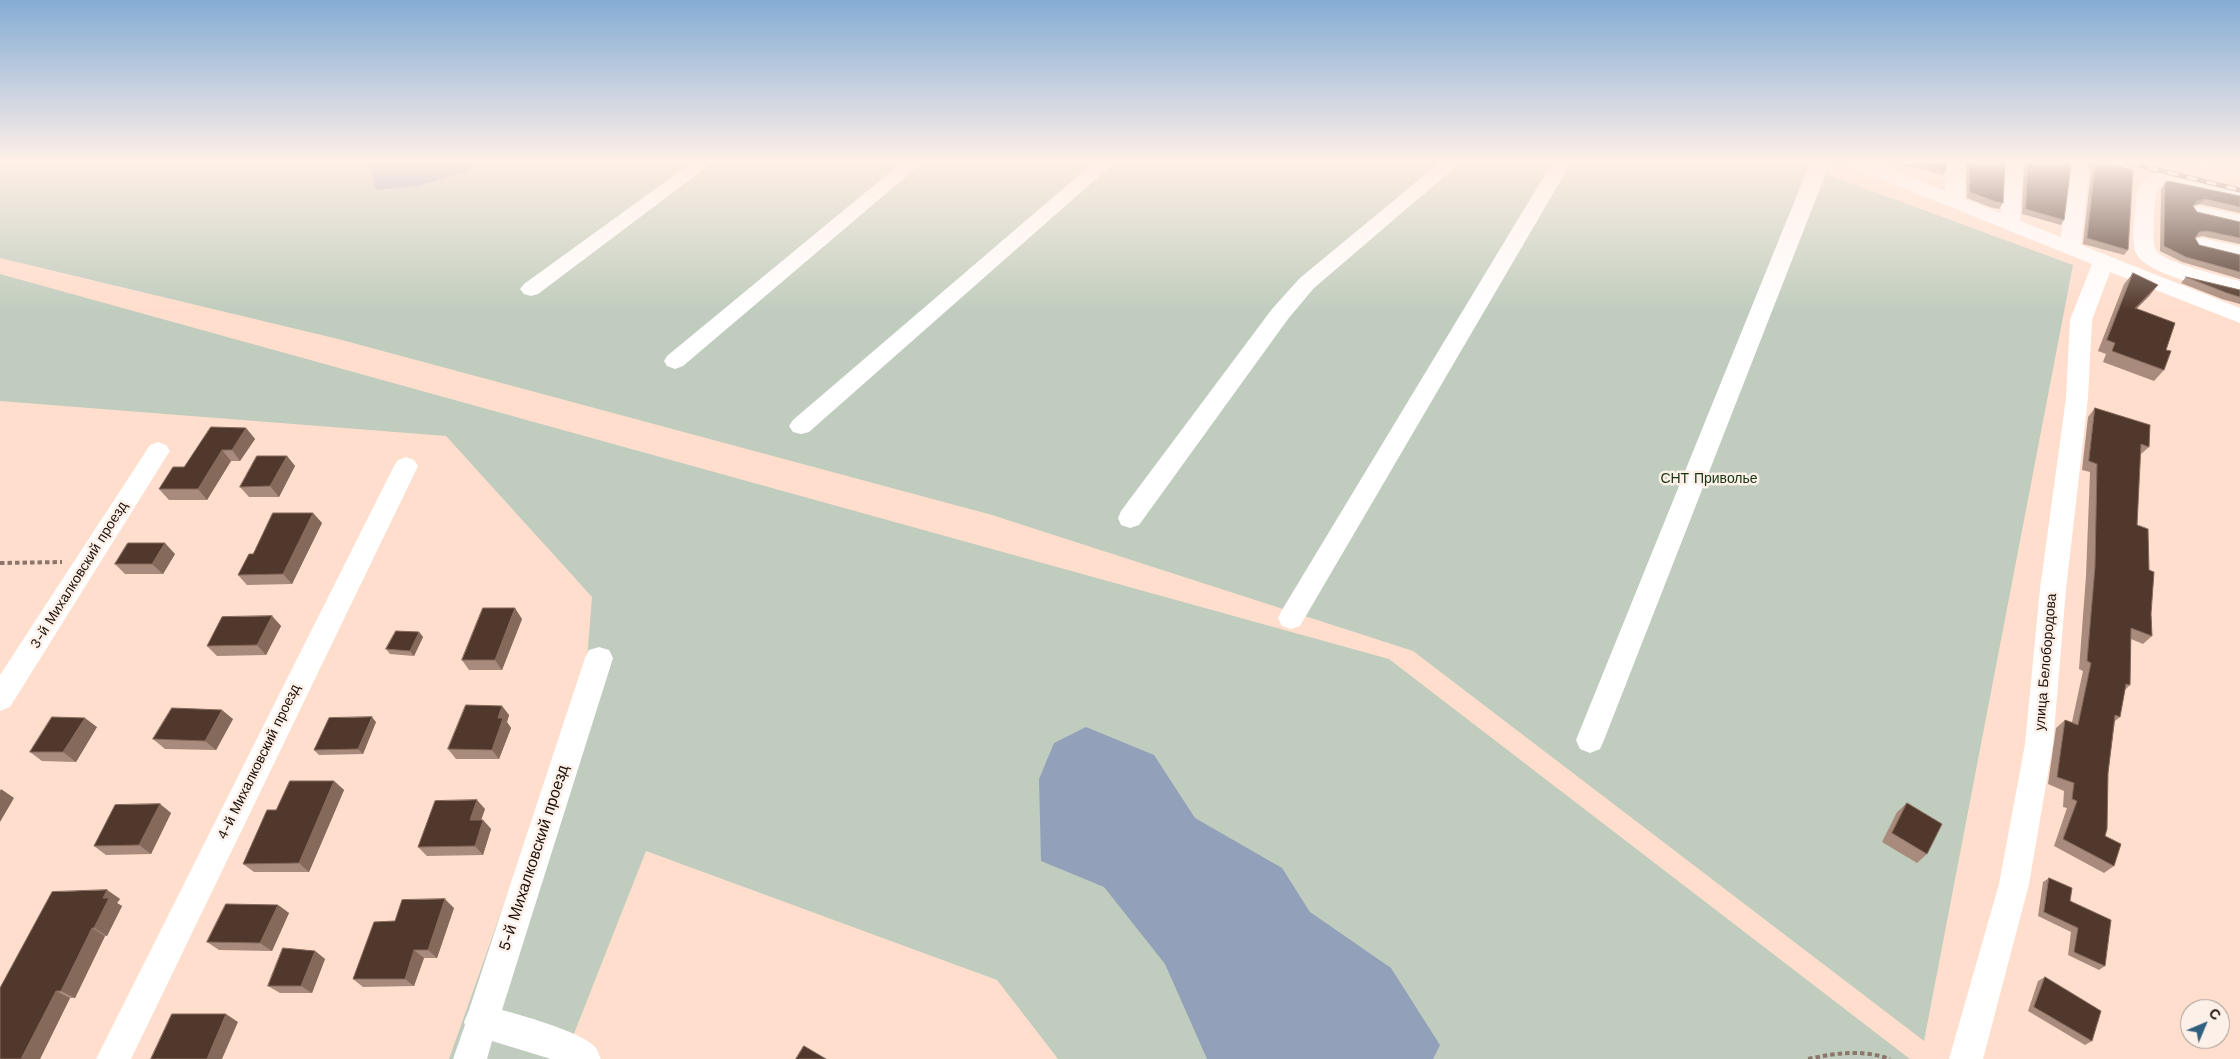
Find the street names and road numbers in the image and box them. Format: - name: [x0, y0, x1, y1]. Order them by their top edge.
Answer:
- street label: 3-й Михалковский проезд: [27, 498, 131, 652]
- street label: улица Белобородова: [2032, 593, 2060, 731]
- street label: 4-й Михалковский проезд: [214, 682, 304, 842]
- street label: 5-й Михалковский проезд: [495, 763, 573, 953]

